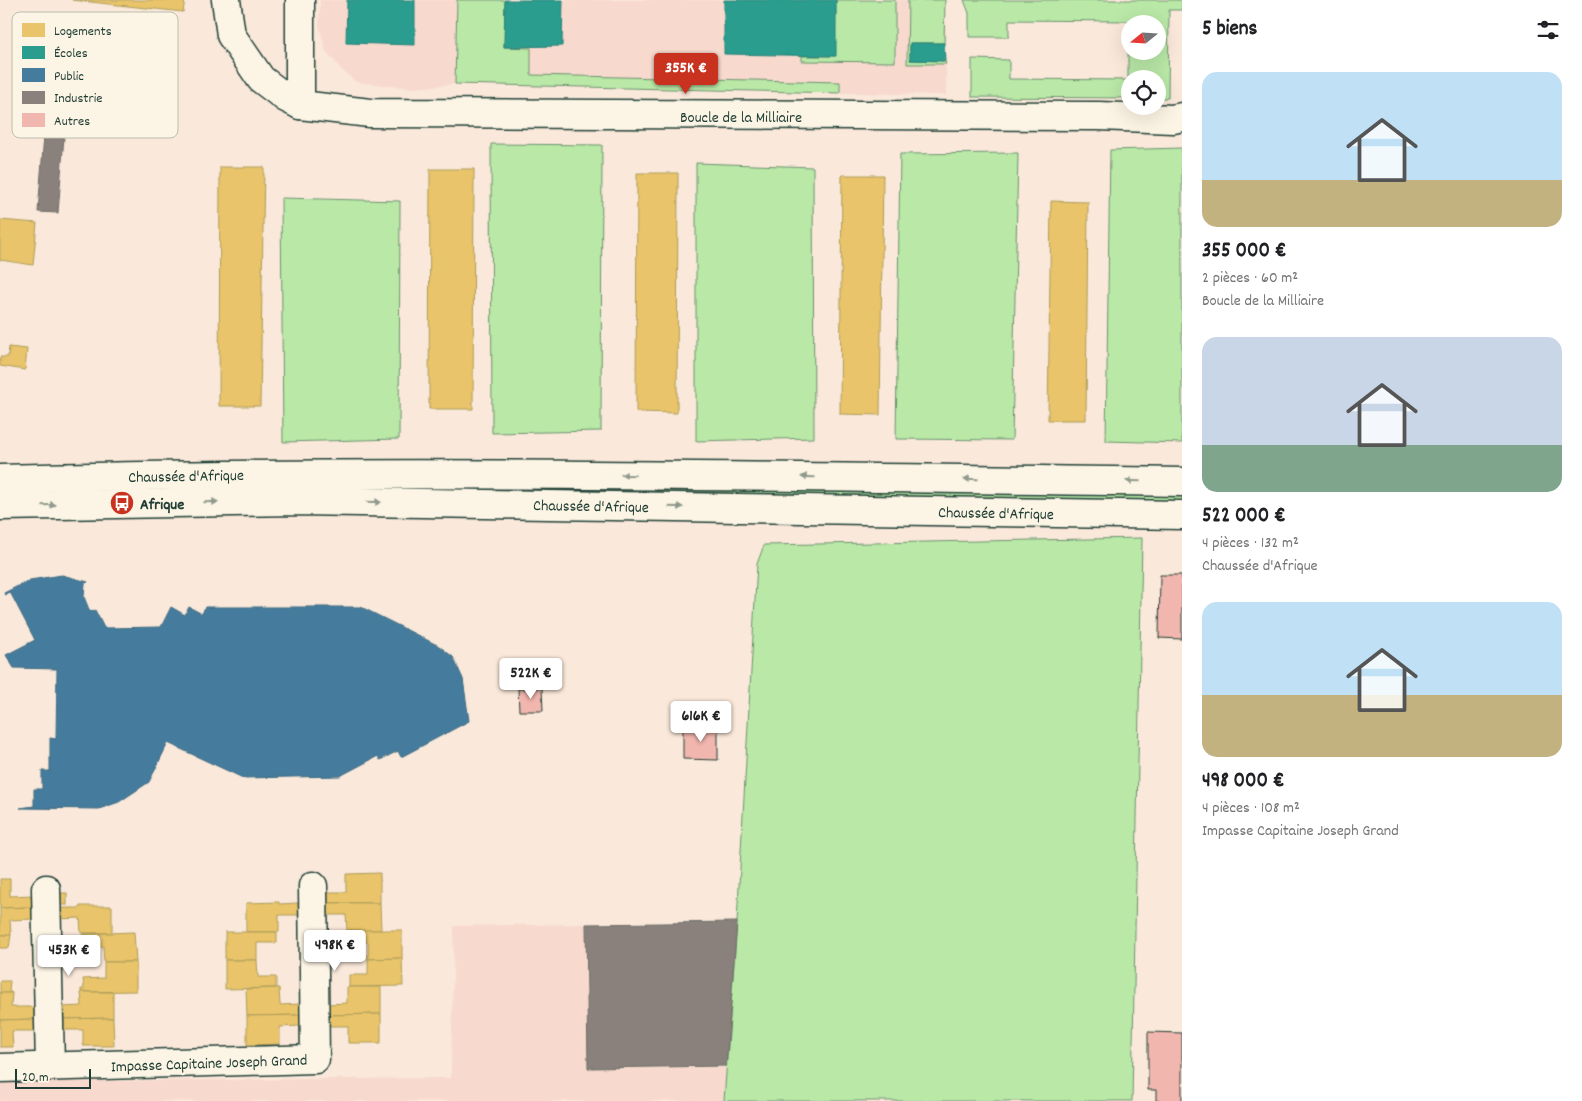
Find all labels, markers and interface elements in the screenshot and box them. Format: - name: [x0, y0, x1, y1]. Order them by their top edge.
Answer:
- legend: [12, 12, 178, 138]
- north arrow: [1121, 15, 1166, 60]
- map controls: [1121, 15, 1166, 115]
- text: 5 biens: [1202, 15, 1257, 45]
- icon: filters: [1534, 16, 1562, 44]
- text: Logements: [54, 22, 112, 42]
- text: Écoles: [54, 44, 88, 64]
- pin: 355K €: [645, 52, 727, 95]
- text: 355K €: [665, 57, 707, 80]
- text: Public: [54, 67, 84, 87]
- button: locate: [1121, 70, 1166, 115]
- text: Industrie: [54, 89, 102, 109]
- icon: home: [1337, 105, 1427, 195]
- street label: Boucle de la Milliaire: [680, 107, 802, 130]
- text: Autres: [54, 112, 90, 132]
- text: 355 000 €: [1202, 237, 1286, 267]
- text: 2 pièces · 60 m²: [1202, 267, 1298, 290]
- text: Boucle de la Milliaire: [1202, 290, 1324, 313]
- icon: home: [1337, 370, 1427, 460]
- street label: Chaussée d'Afrique: [128, 465, 244, 490]
- one-way arrow: [620, 471, 636, 479]
- one-way arrow: [800, 473, 816, 481]
- one-way arrow: [963, 475, 979, 483]
- one-way arrow: [1125, 477, 1141, 485]
- bus stop icon: Afrique: [109, 490, 135, 516]
- place label: Afrique: [140, 494, 184, 517]
- street label: Chaussée d'Afrique: [533, 495, 649, 520]
- one-way arrow: [203, 498, 219, 506]
- one-way arrow: [366, 498, 382, 506]
- one-way arrow: [41, 501, 57, 509]
- street label: Chaussée d'Afrique: [938, 502, 1054, 527]
- text: 522 000 €: [1202, 502, 1286, 532]
- one-way arrow: [668, 503, 684, 511]
- text: 4 pièces · 132 m²: [1202, 532, 1299, 555]
- text: Chaussée d'Afrique: [1202, 555, 1318, 578]
- icon: home: [1337, 635, 1427, 725]
- pin: 522K €: [490, 658, 572, 700]
- text: 522K €: [510, 662, 552, 685]
- pin: 616K €: [660, 700, 742, 743]
- text: 616K €: [681, 705, 721, 728]
- text: 498 000 €: [1202, 767, 1284, 797]
- text: 4 pièces · 108 m²: [1202, 797, 1300, 820]
- text: Impasse Capitaine Joseph Grand: [1202, 820, 1399, 843]
- pin: 498K €: [294, 930, 376, 972]
- pin: 453K €: [28, 934, 110, 977]
- text: 498K €: [315, 934, 355, 957]
- text: 453K €: [48, 939, 90, 962]
- street label: Impasse Capitaine Joseph Grand: [110, 1050, 308, 1079]
- scale bar: [15, 1066, 91, 1089]
- text: 20 m: [22, 1068, 49, 1088]

